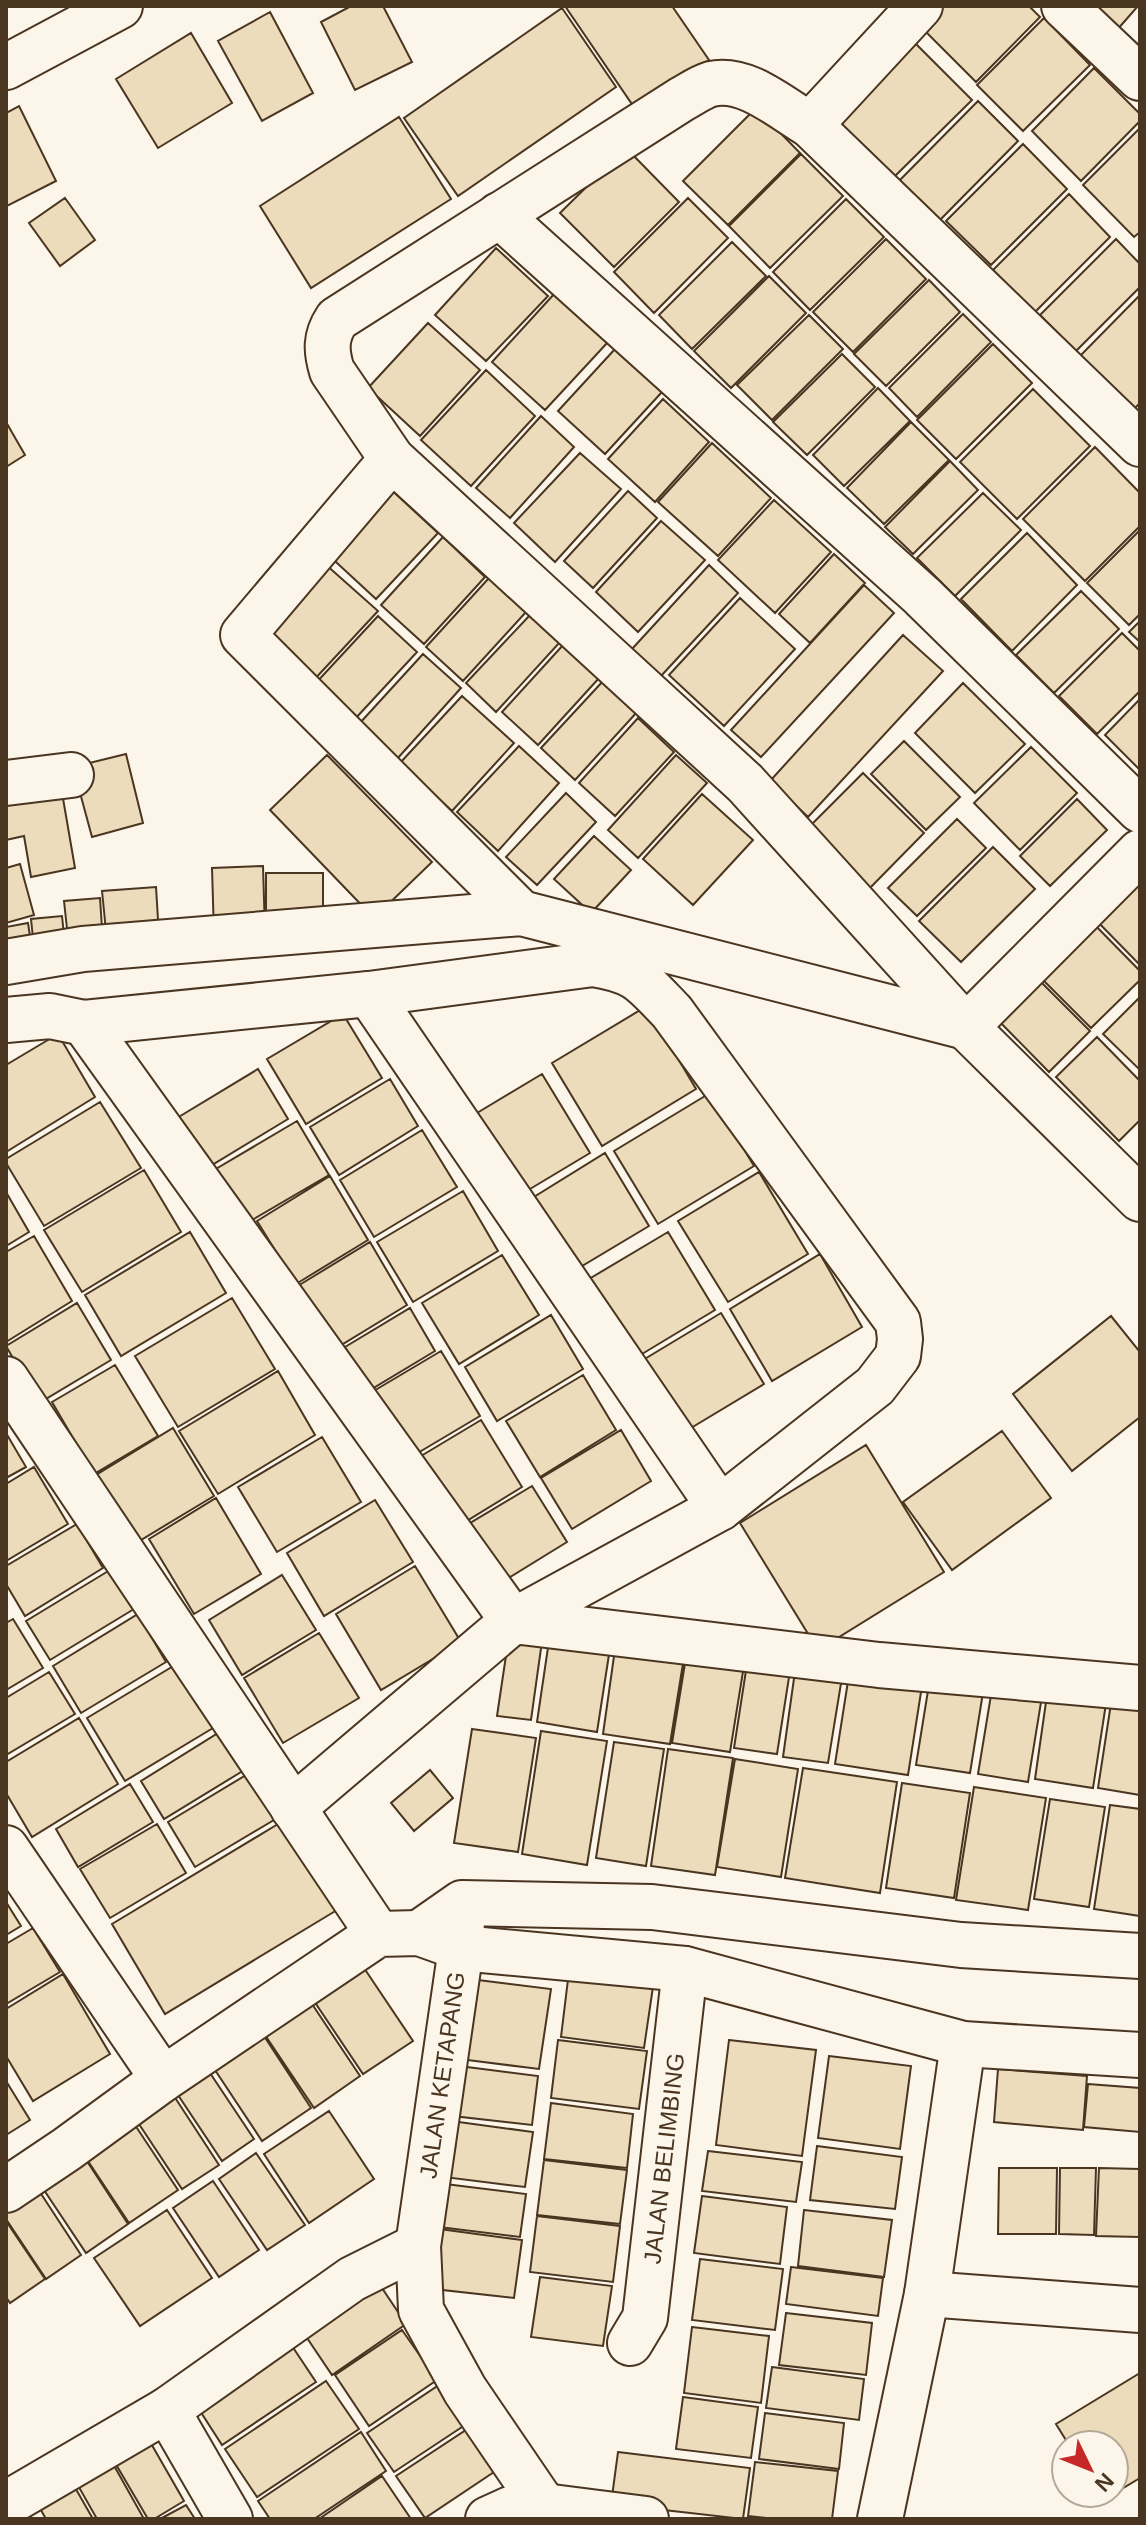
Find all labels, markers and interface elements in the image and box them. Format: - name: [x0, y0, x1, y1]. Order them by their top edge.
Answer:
- street label: JALAN KETAPANG: [414, 1970, 470, 2180]
- street label: JALAN BELIMBING: [638, 2051, 689, 2265]
- north arrow: [1050, 2429, 1130, 2509]
- text: N: [1090, 2468, 1119, 2497]

